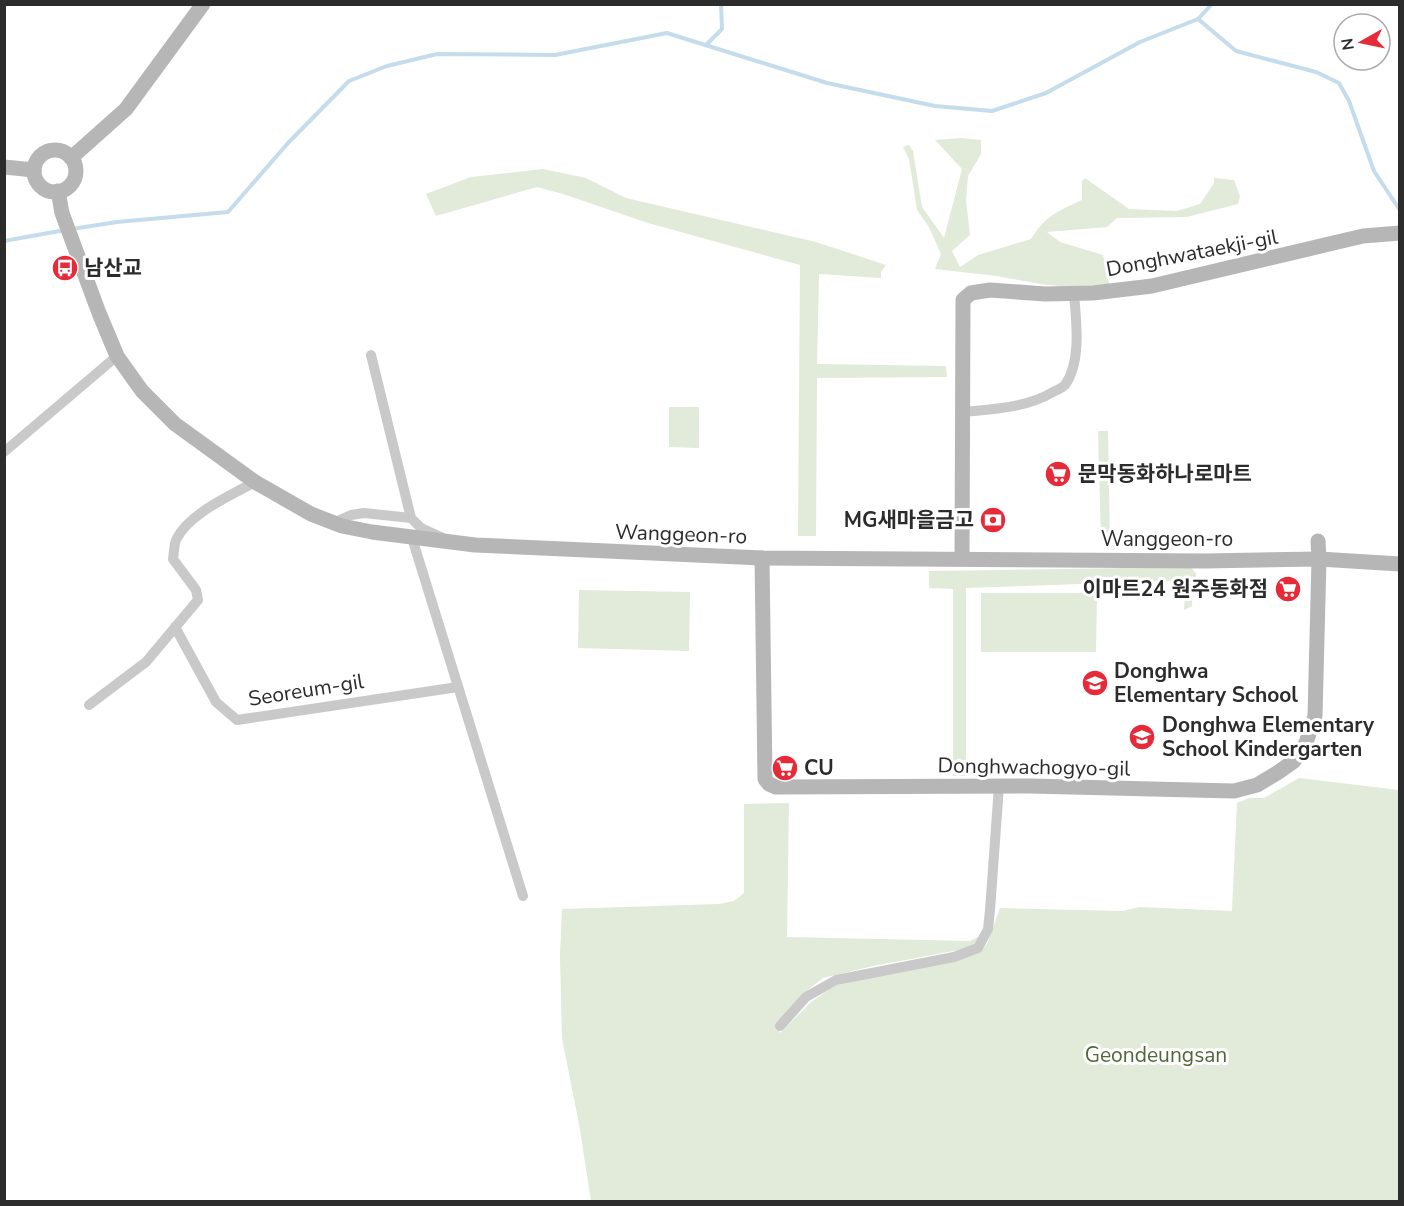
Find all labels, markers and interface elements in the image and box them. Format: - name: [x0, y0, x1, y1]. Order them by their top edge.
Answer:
- north arrow: [1332, 12, 1392, 72]
- text: N: [1336, 37, 1360, 52]
- street label: Donghwataekji-gil: [1104, 222, 1281, 283]
- bus stop icon: 남산교: [50, 253, 80, 283]
- place label: 남산교: [84, 254, 142, 282]
- supermarket icon: 문막동화하나로마트: [1043, 459, 1073, 489]
- place label: 문막동화하나로마트: [1078, 460, 1252, 488]
- bank icon: MG새마을금고: [978, 505, 1008, 535]
- place label: MG새마을금고: [844, 506, 974, 534]
- street label: Wanggeon-ro: [614, 518, 748, 550]
- street label: Wanggeon-ro: [1101, 525, 1233, 553]
- supermarket icon: 이마트24 원주동화점: [1273, 574, 1303, 604]
- place label: 이마트24 원주동화점: [1083, 575, 1268, 603]
- place label: Donghwa Elementary School: [1114, 657, 1298, 709]
- street label: Seoreum-gil: [246, 667, 367, 713]
- school or university icon: Donghwa Elementary School: [1080, 668, 1110, 698]
- place label: Donghwa Elementary School Kindergarten: [1162, 711, 1375, 763]
- school or university icon: Donghwa Elementary School Kindergarten: [1127, 722, 1157, 752]
- street label: Donghwachogyo-gil: [937, 751, 1131, 783]
- supermarket icon: CU: [770, 753, 800, 783]
- place label: CU: [804, 754, 834, 782]
- park label: Geondeungsan: [1085, 1041, 1227, 1069]

